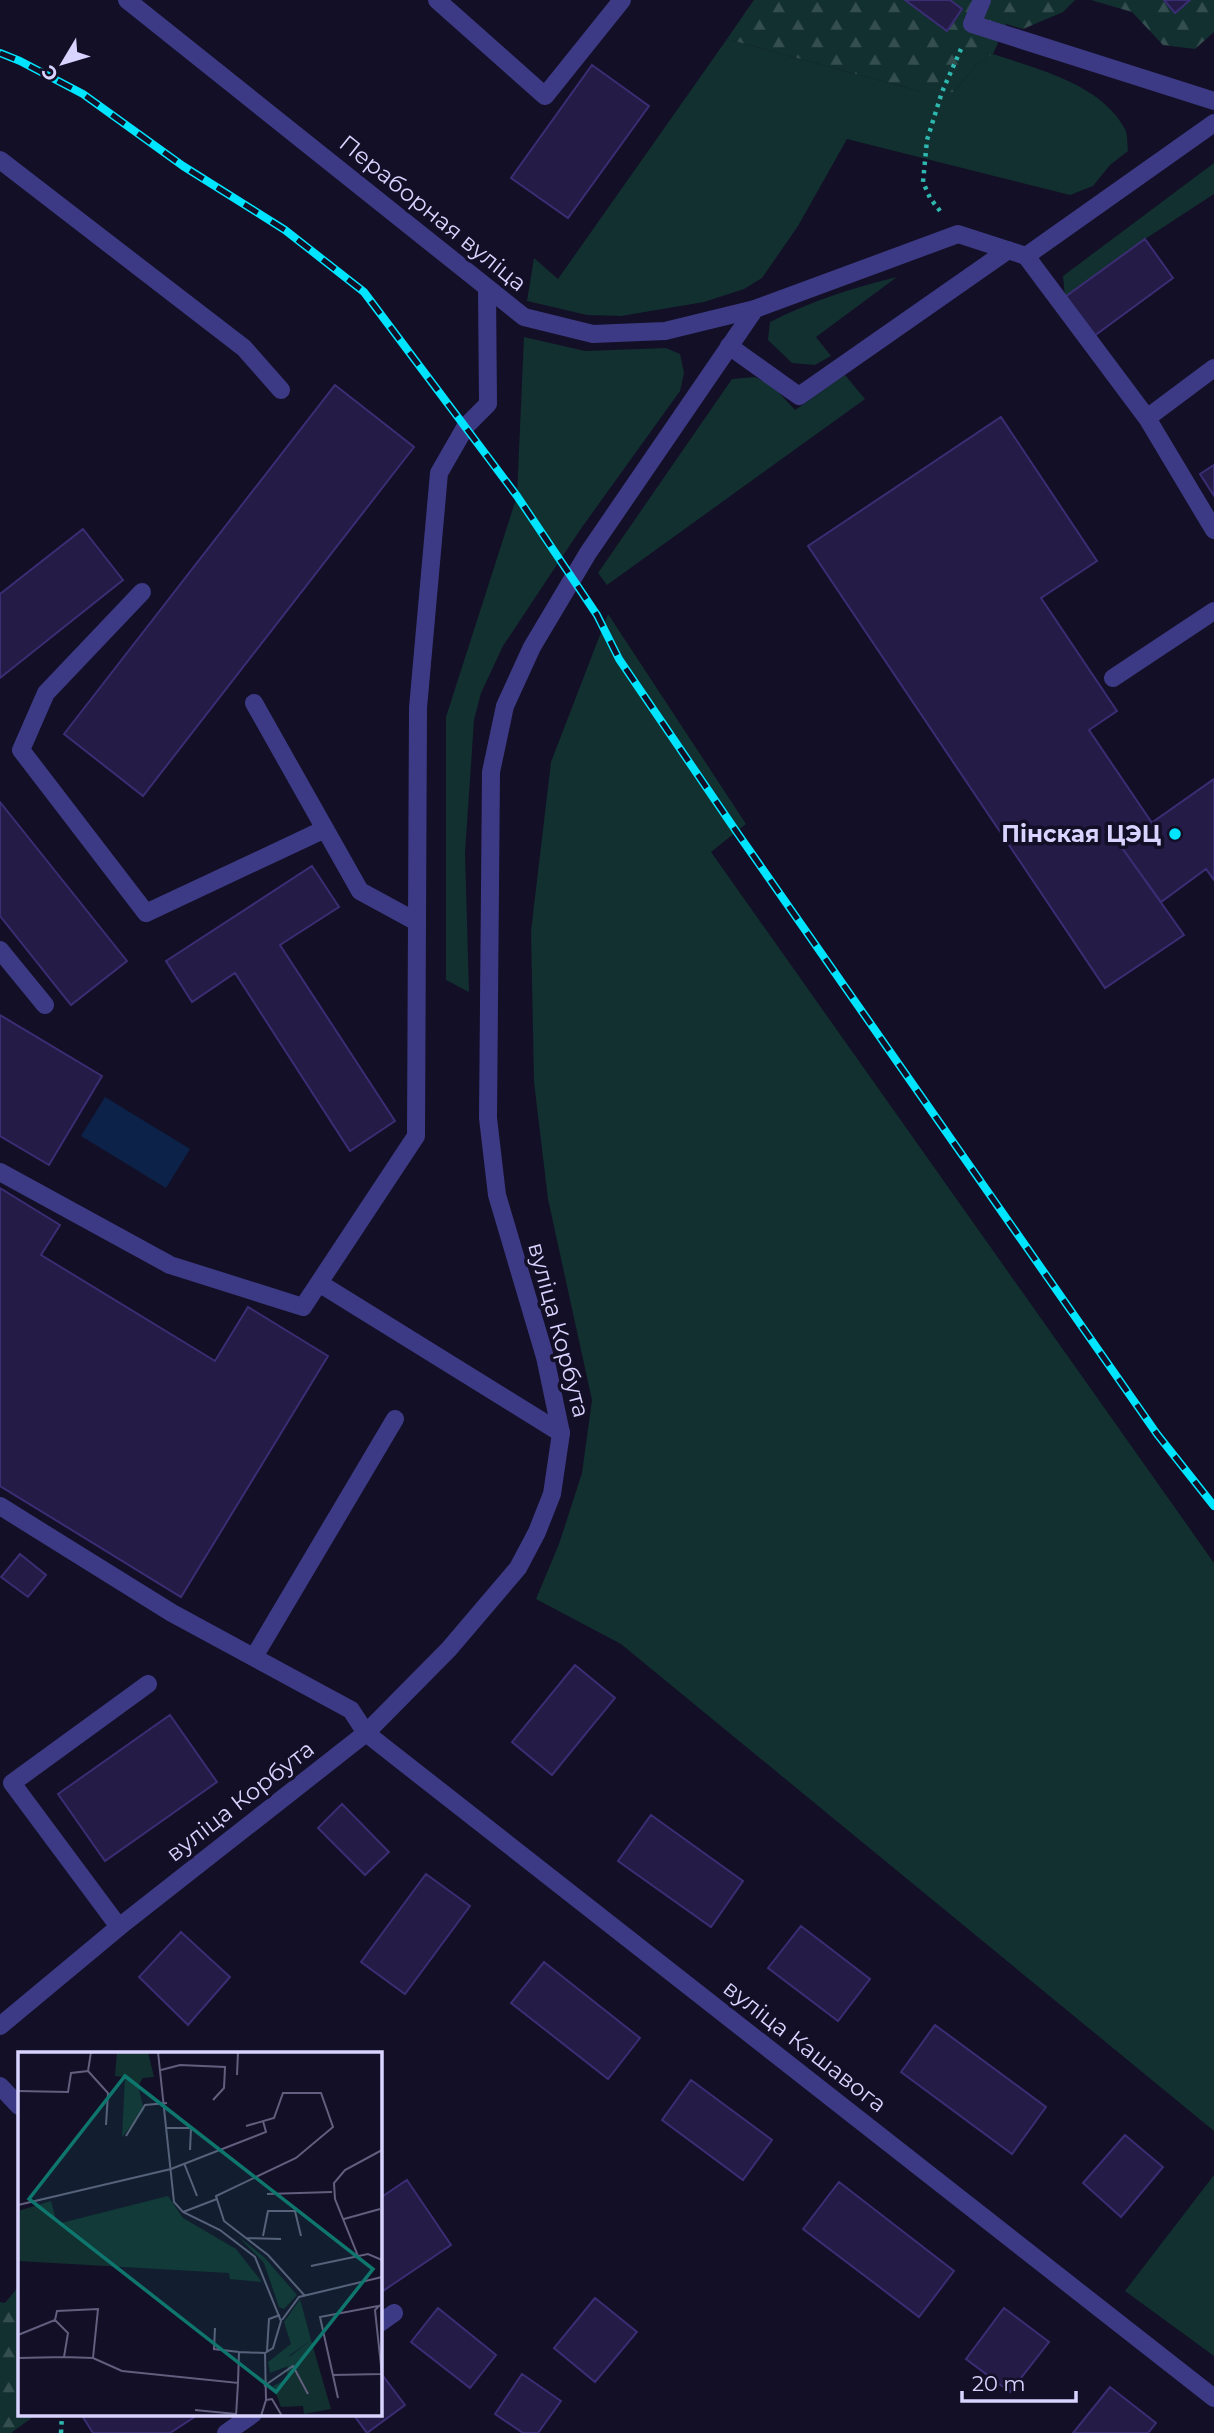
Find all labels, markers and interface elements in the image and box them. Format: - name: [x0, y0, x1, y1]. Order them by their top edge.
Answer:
- north arrow: [28, 28, 98, 98]
- text: С: [37, 60, 63, 86]
- street label: Пераборная вуліца: [334, 129, 532, 297]
- place label: Пінская ЦЭЦ: [1001, 820, 1161, 848]
- marker: Пінская ЦЭЦ: [1167, 826, 1183, 842]
- street label: вуліца Корбута: [522, 1239, 596, 1421]
- street label: вуліца Корбута: [160, 1735, 320, 1867]
- street label: вуліца Кашавога: [718, 1974, 892, 2118]
- inset map: [18, 2052, 382, 2416]
- scale bar: [962, 2360, 1076, 2404]
- text: 20 m: [972, 2371, 1026, 2396]

